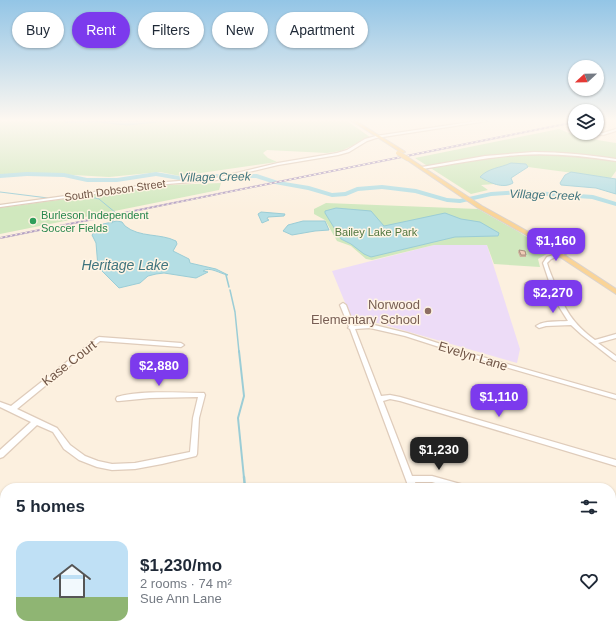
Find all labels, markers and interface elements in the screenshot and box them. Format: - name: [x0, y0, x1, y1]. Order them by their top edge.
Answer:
- chip: Buy: [12, 12, 64, 48]
- chip: Rent: [72, 12, 130, 48]
- chip: Filters: [138, 12, 204, 48]
- chip: New: [212, 12, 268, 48]
- chip: Apartment: [276, 12, 368, 48]
- north arrow: [568, 60, 604, 96]
- map controls: [568, 60, 604, 140]
- button: layers: [568, 104, 604, 140]
- water label: Village Creek: [179, 169, 252, 185]
- street label: South Dobson Street: [64, 177, 166, 203]
- water label: Village Creek: [509, 187, 582, 203]
- place label: Burleson Independent Soccer Fields: [41, 209, 149, 234]
- marker: Burleson Independent Soccer Fields: [28, 216, 38, 226]
- park label: Bailey Lake Park: [335, 226, 418, 238]
- pin: $1,160: [523, 228, 589, 262]
- text: $1,160: [536, 233, 576, 248]
- water label: Heritage Lake: [81, 257, 169, 273]
- pin: $2,270: [520, 280, 586, 314]
- text: $2,270: [533, 285, 573, 300]
- place label: Norwood Elementary School: [311, 297, 420, 327]
- marker: Norwood Elementary School: [423, 306, 433, 316]
- street label: Kase Court: [39, 337, 100, 389]
- street label: Evelyn Lane: [437, 338, 509, 374]
- pin: $2,880: [126, 353, 192, 387]
- text: $2,880: [139, 358, 179, 373]
- pin: $1,110: [466, 384, 532, 418]
- text: $1,110: [479, 389, 519, 404]
- pin: $1,230: [406, 437, 472, 471]
- text: $1,230: [419, 442, 459, 457]
- icon: filters: [578, 496, 600, 518]
- text: 5 homes: [16, 497, 85, 516]
- text: $1,230/mo: [140, 556, 222, 575]
- icon: home: [48, 557, 96, 605]
- icon: heart: [578, 570, 600, 592]
- text: 2 rooms · 74 m²: [140, 576, 232, 591]
- text: Sue Ann Lane: [140, 591, 222, 606]

